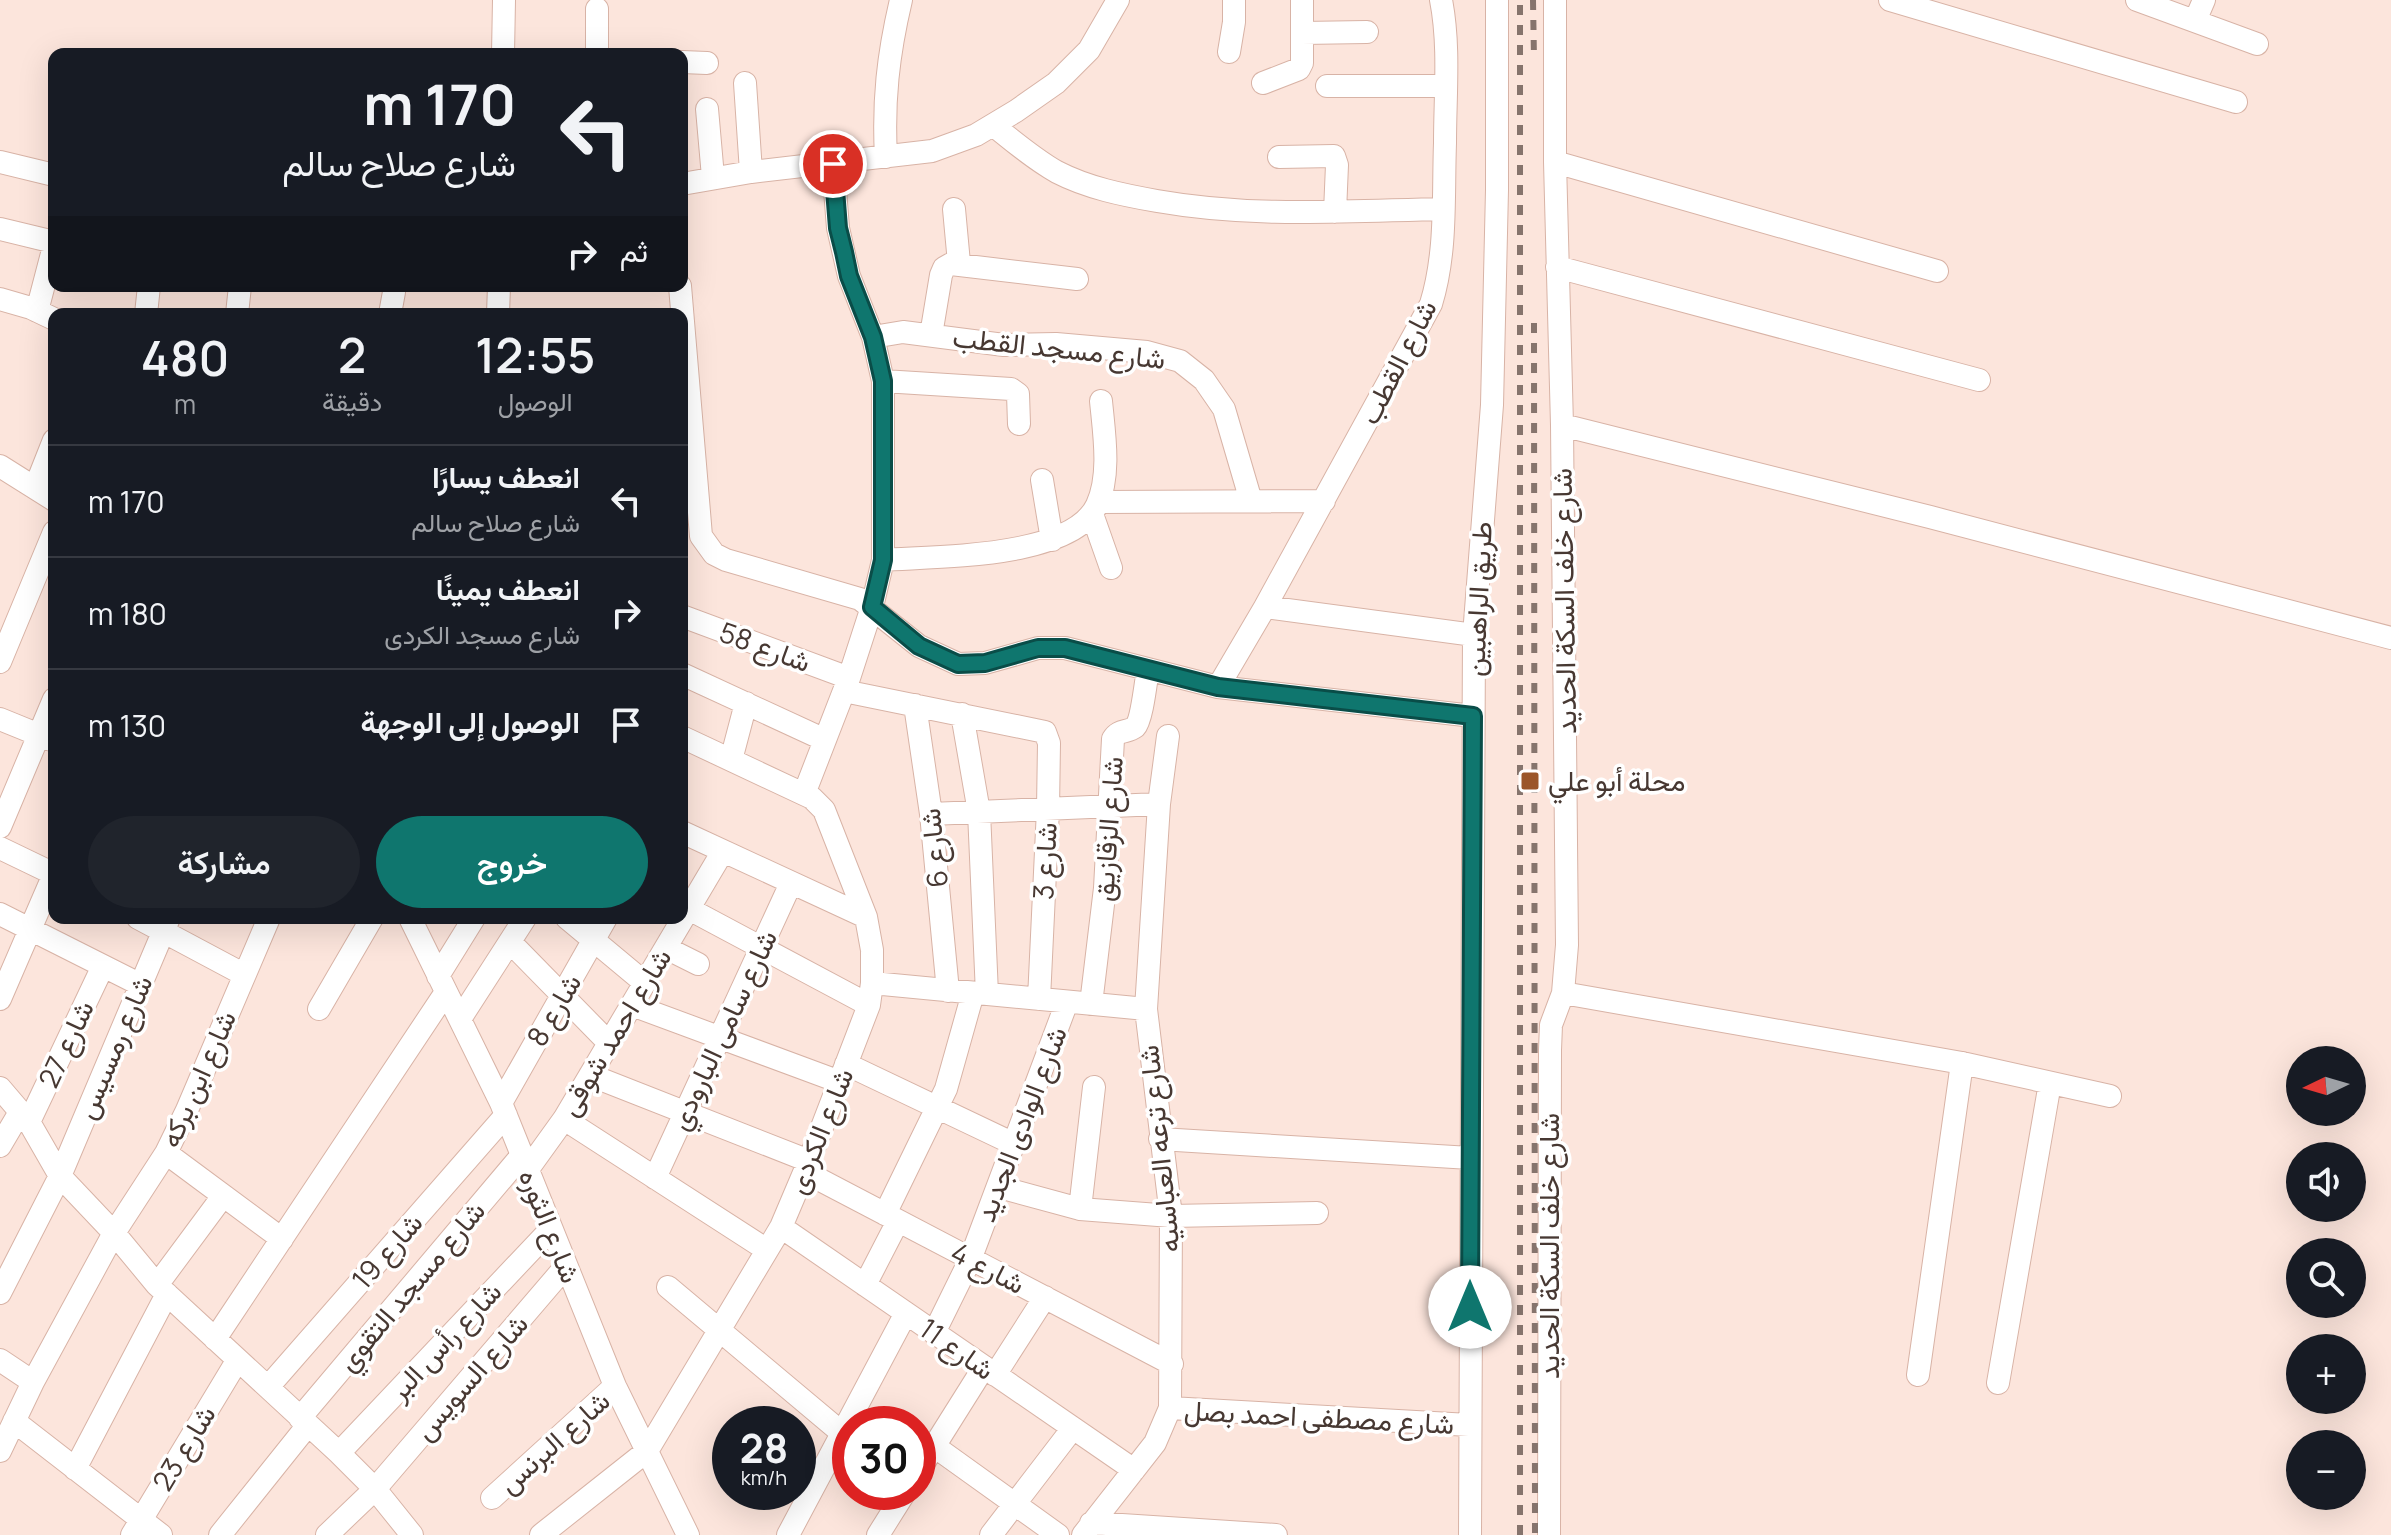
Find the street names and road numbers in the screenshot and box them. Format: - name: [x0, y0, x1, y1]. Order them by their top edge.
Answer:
- street label: شارع القطب: [1349, 293, 1446, 431]
- street label: شارع مسجد القطب: [951, 317, 1167, 378]
- street label: شارع خلف السكة الحديد: [1542, 468, 1585, 734]
- street label: طريق الراهبين: [1454, 520, 1500, 678]
- street label: شارع 58: [714, 612, 816, 681]
- street label: شارع الزقازيق: [1083, 755, 1132, 903]
- street label: شارع 6: [910, 807, 957, 890]
- street label: شارع 3: [1023, 821, 1066, 901]
- street label: شارع سامى البارودي: [659, 923, 790, 1138]
- street label: شارع احمد شوقى: [549, 941, 680, 1123]
- street label: شارع 8: [517, 966, 590, 1053]
- street label: شارع رمسيس: [66, 969, 161, 1125]
- street label: شارع 27: [28, 994, 103, 1094]
- street label: شارع ابن بركه: [150, 1004, 245, 1153]
- street label: شارع الوادى الجديد: [965, 1021, 1076, 1227]
- street label: شارع ترعه العباسيه: [1128, 1043, 1189, 1255]
- street label: شارع الكردى: [777, 1062, 862, 1200]
- street label: شارع خلف السكة الحديد: [1529, 1113, 1568, 1379]
- street label: شارع الثوره: [510, 1163, 591, 1288]
- street label: شارع مسجد التقوي: [328, 1192, 497, 1382]
- street label: شارع 19: [342, 1204, 431, 1298]
- street label: شارع 4: [944, 1232, 1032, 1303]
- street label: شارع رأس البر: [379, 1273, 510, 1409]
- street label: شارع السويس: [405, 1305, 536, 1448]
- street label: شارع 11: [912, 1309, 1003, 1389]
- street label: شارع البرنس: [489, 1381, 618, 1502]
- street label: شارع مصطفى احمد بصل: [1183, 1390, 1455, 1443]
- street label: شارع 23: [143, 1398, 224, 1498]

